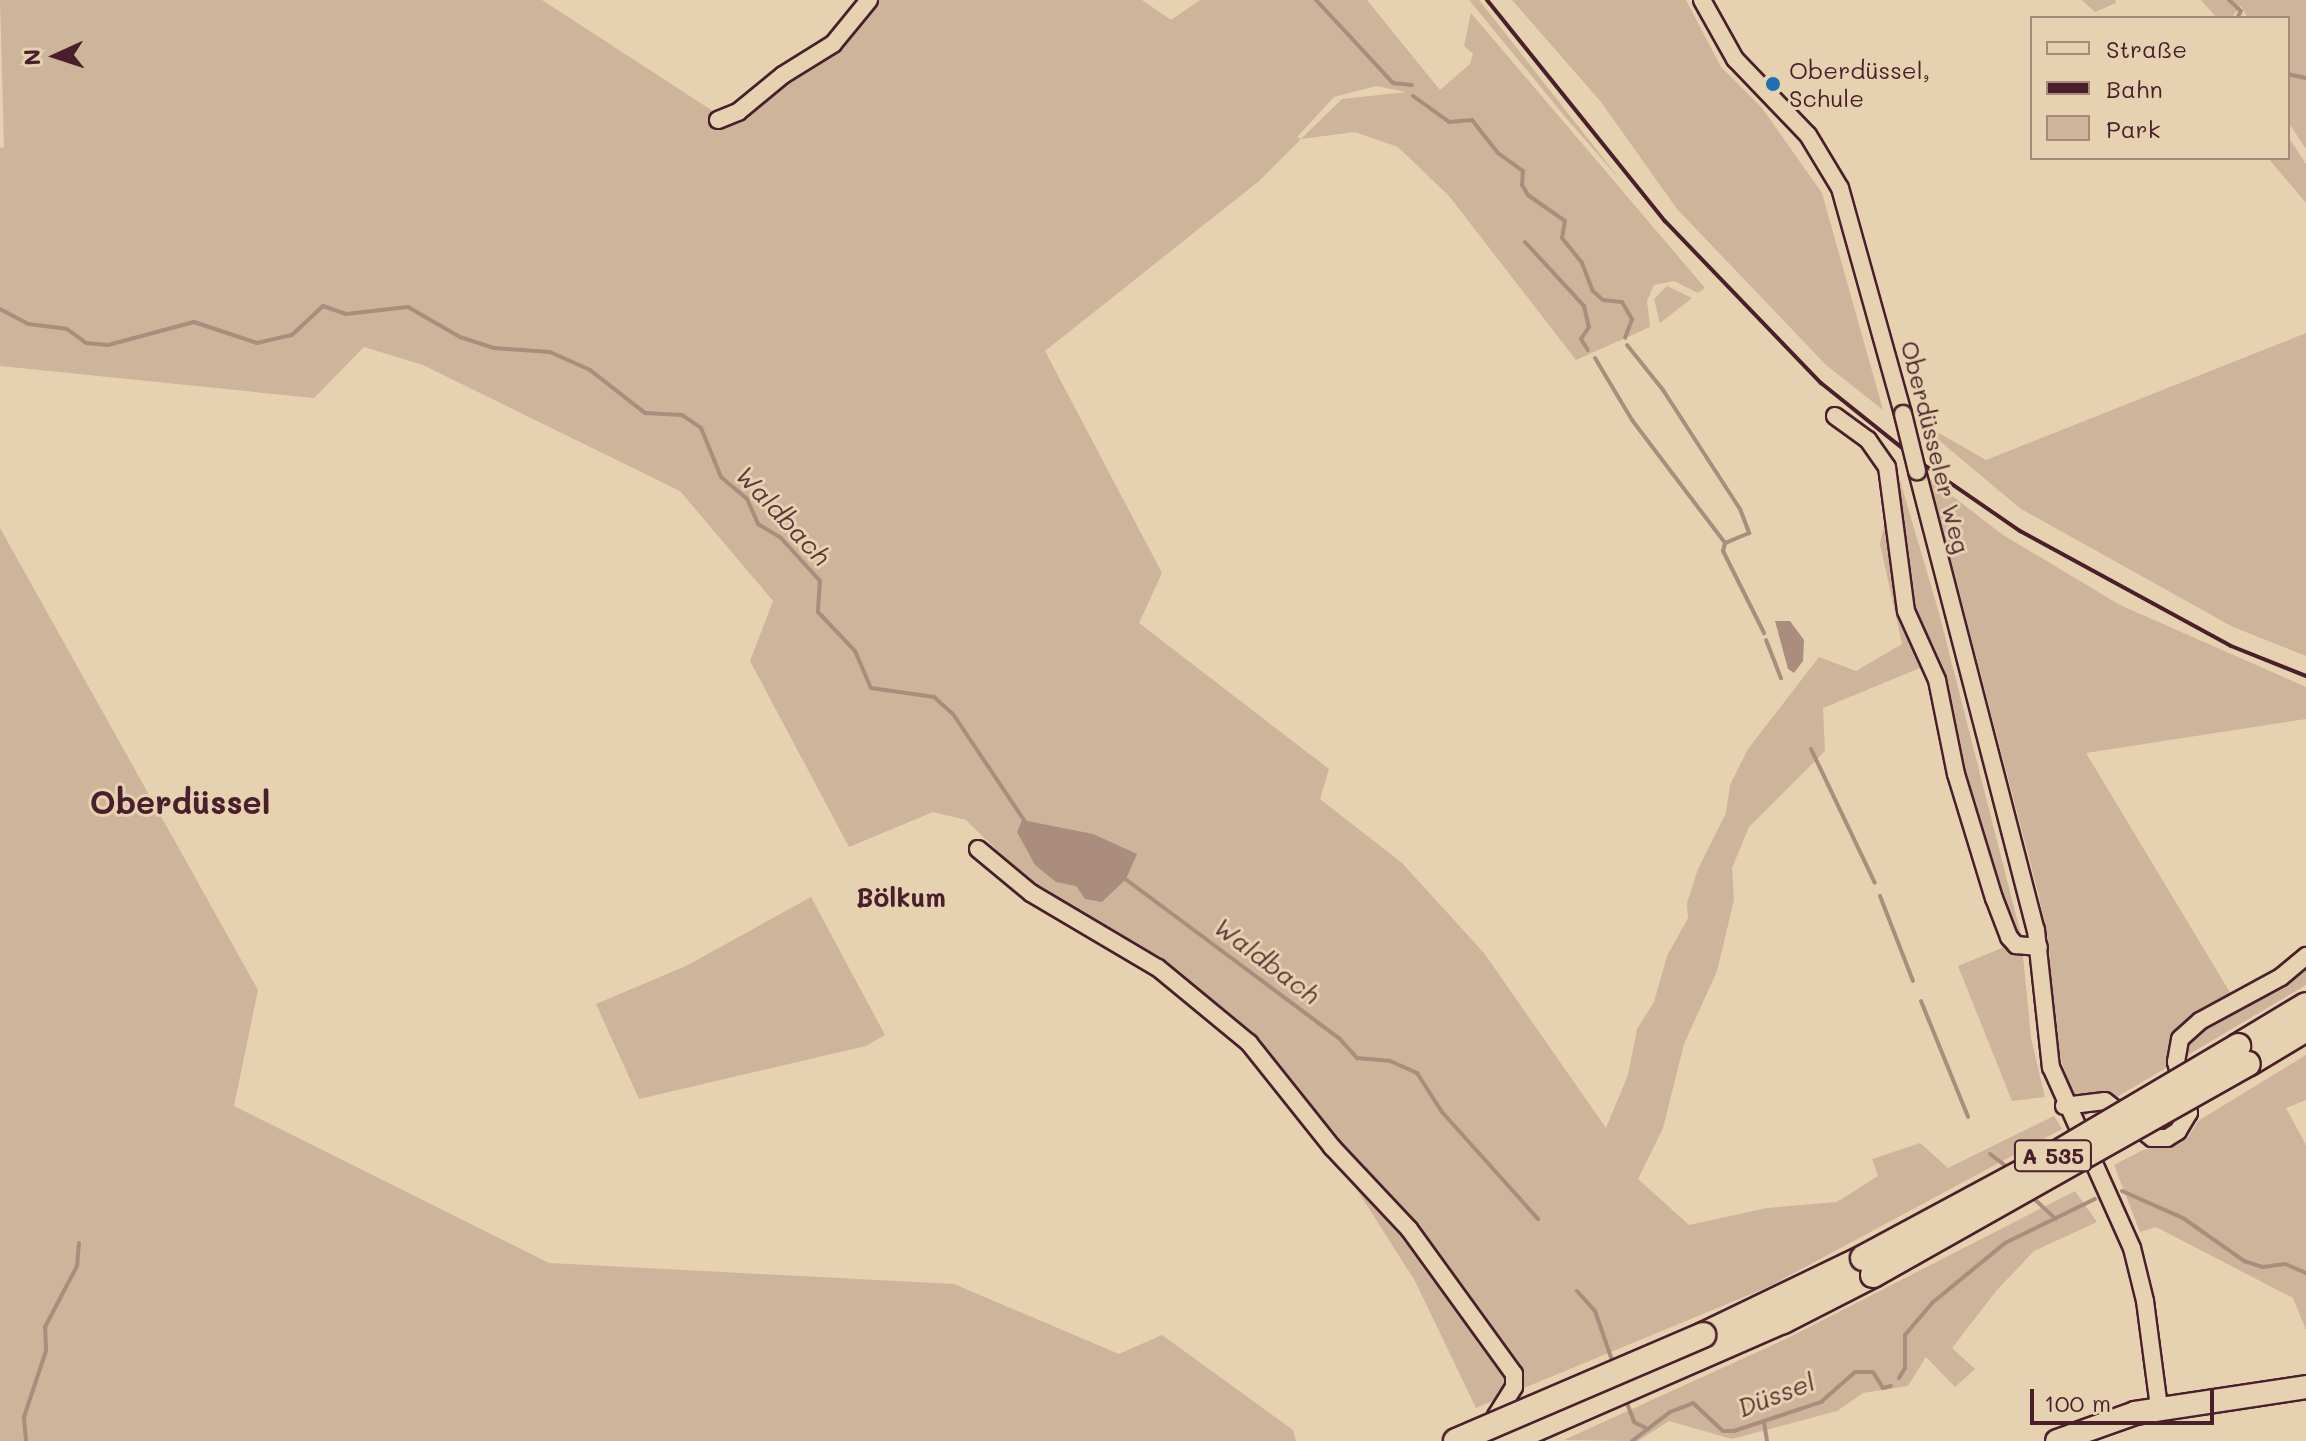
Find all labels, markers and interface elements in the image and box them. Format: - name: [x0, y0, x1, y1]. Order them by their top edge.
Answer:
- north arrow: [16, 16, 96, 96]
- legend: [2030, 16, 2290, 160]
- text: Straße: [2106, 33, 2187, 64]
- text: N: [17, 48, 46, 66]
- place label: Oberdüssel, Schule: [1789, 56, 1930, 112]
- text: Bahn: [2106, 73, 2163, 104]
- marker: Oberdüssel, Schule: [1764, 75, 1782, 93]
- text: Park: [2106, 113, 2160, 144]
- street label: Oberdüsseler Weg: [1896, 338, 1976, 556]
- water label: Waldbach: [729, 460, 837, 572]
- district label: Oberdüssel: [90, 782, 270, 820]
- district label: Bölkum: [856, 882, 946, 914]
- water label: Waldbach: [1208, 911, 1326, 1011]
- road number: A 535: [2013, 1138, 2093, 1174]
- water label: Düssel: [1733, 1366, 1819, 1424]
- scale bar: [2034, 1373, 2218, 1423]
- text: 100 m: [2044, 1387, 2111, 1418]

